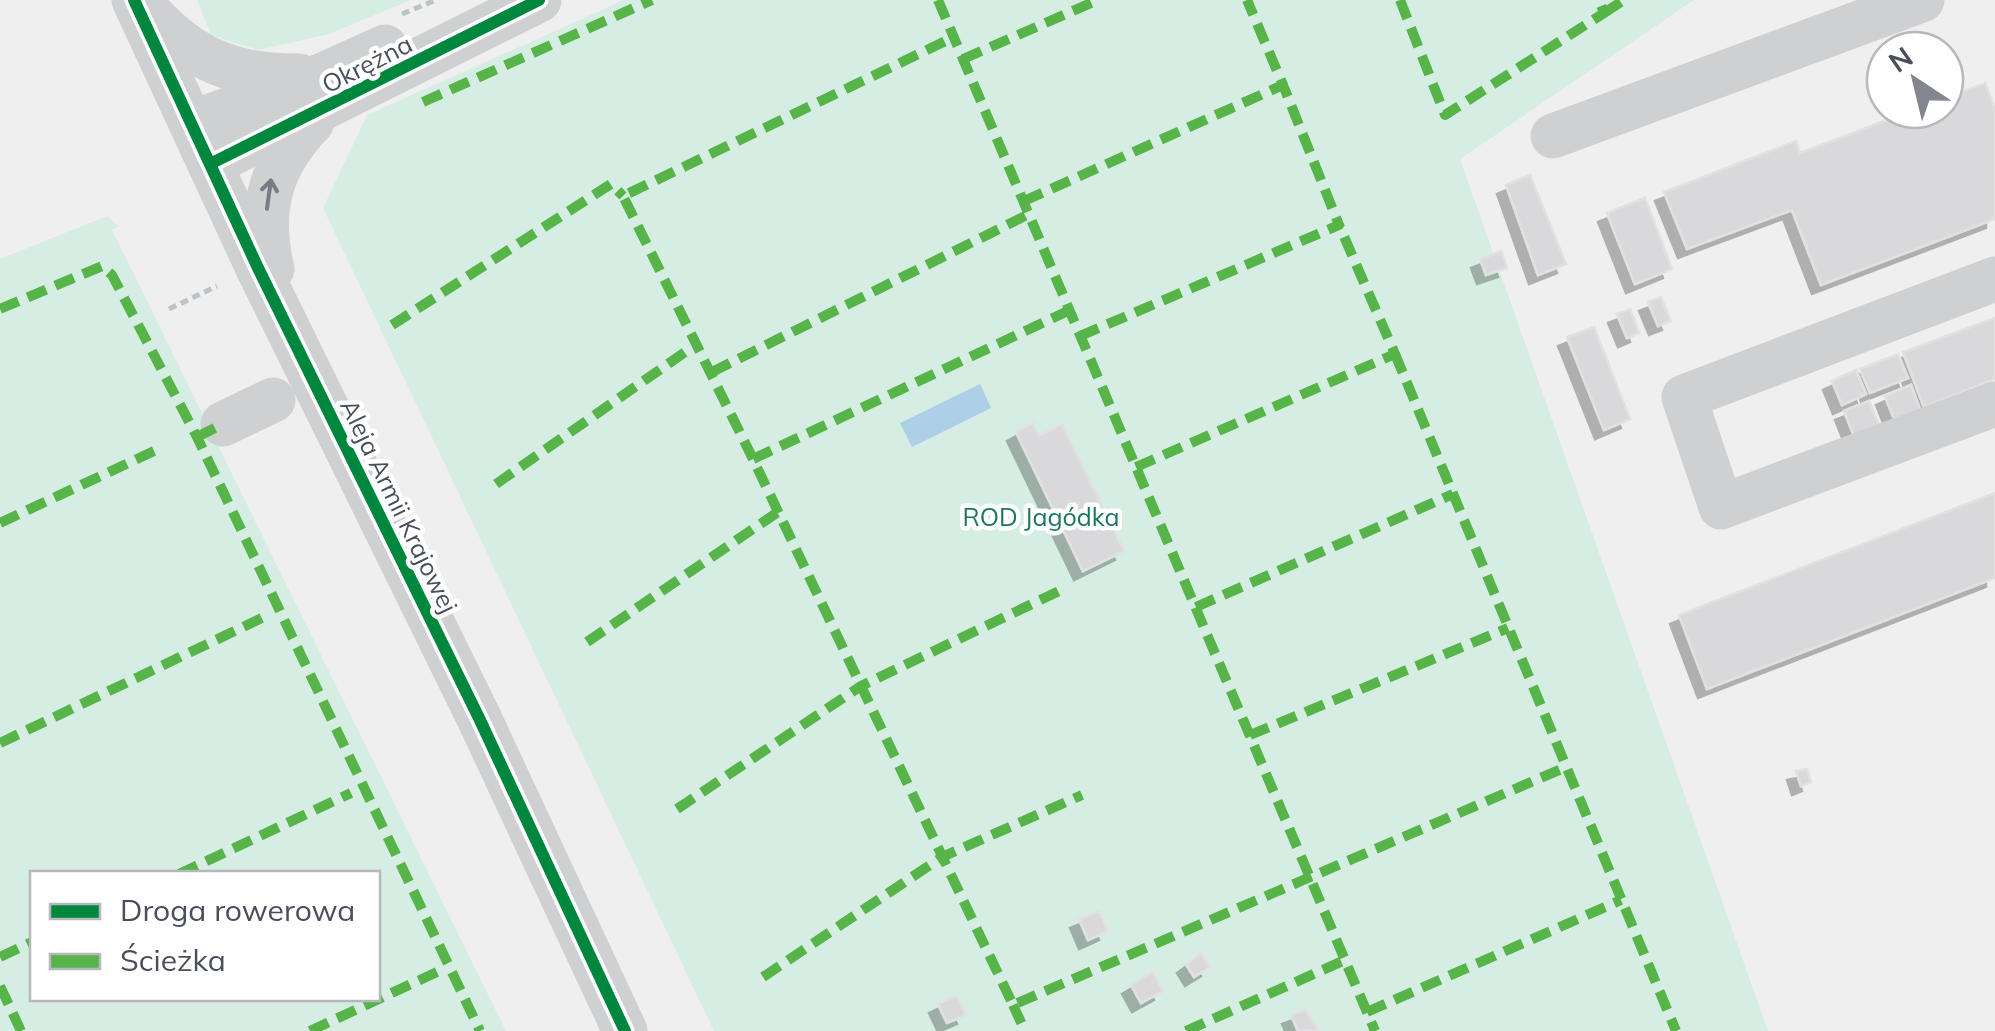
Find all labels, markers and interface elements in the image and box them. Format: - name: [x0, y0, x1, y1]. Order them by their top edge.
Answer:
- street label: Okrężna: [316, 28, 417, 99]
- north arrow: [1865, 30, 1965, 130]
- text: N: [1882, 39, 1919, 80]
- one-way arrow: [261, 178, 279, 211]
- street label: Aleja Armii Krajowej: [334, 394, 465, 618]
- park label: ROD Jagódka: [962, 501, 1120, 532]
- legend: [30, 871, 380, 1001]
- text: Droga rowerowa: [120, 891, 355, 929]
- text: Ścieżka: [120, 941, 226, 979]

